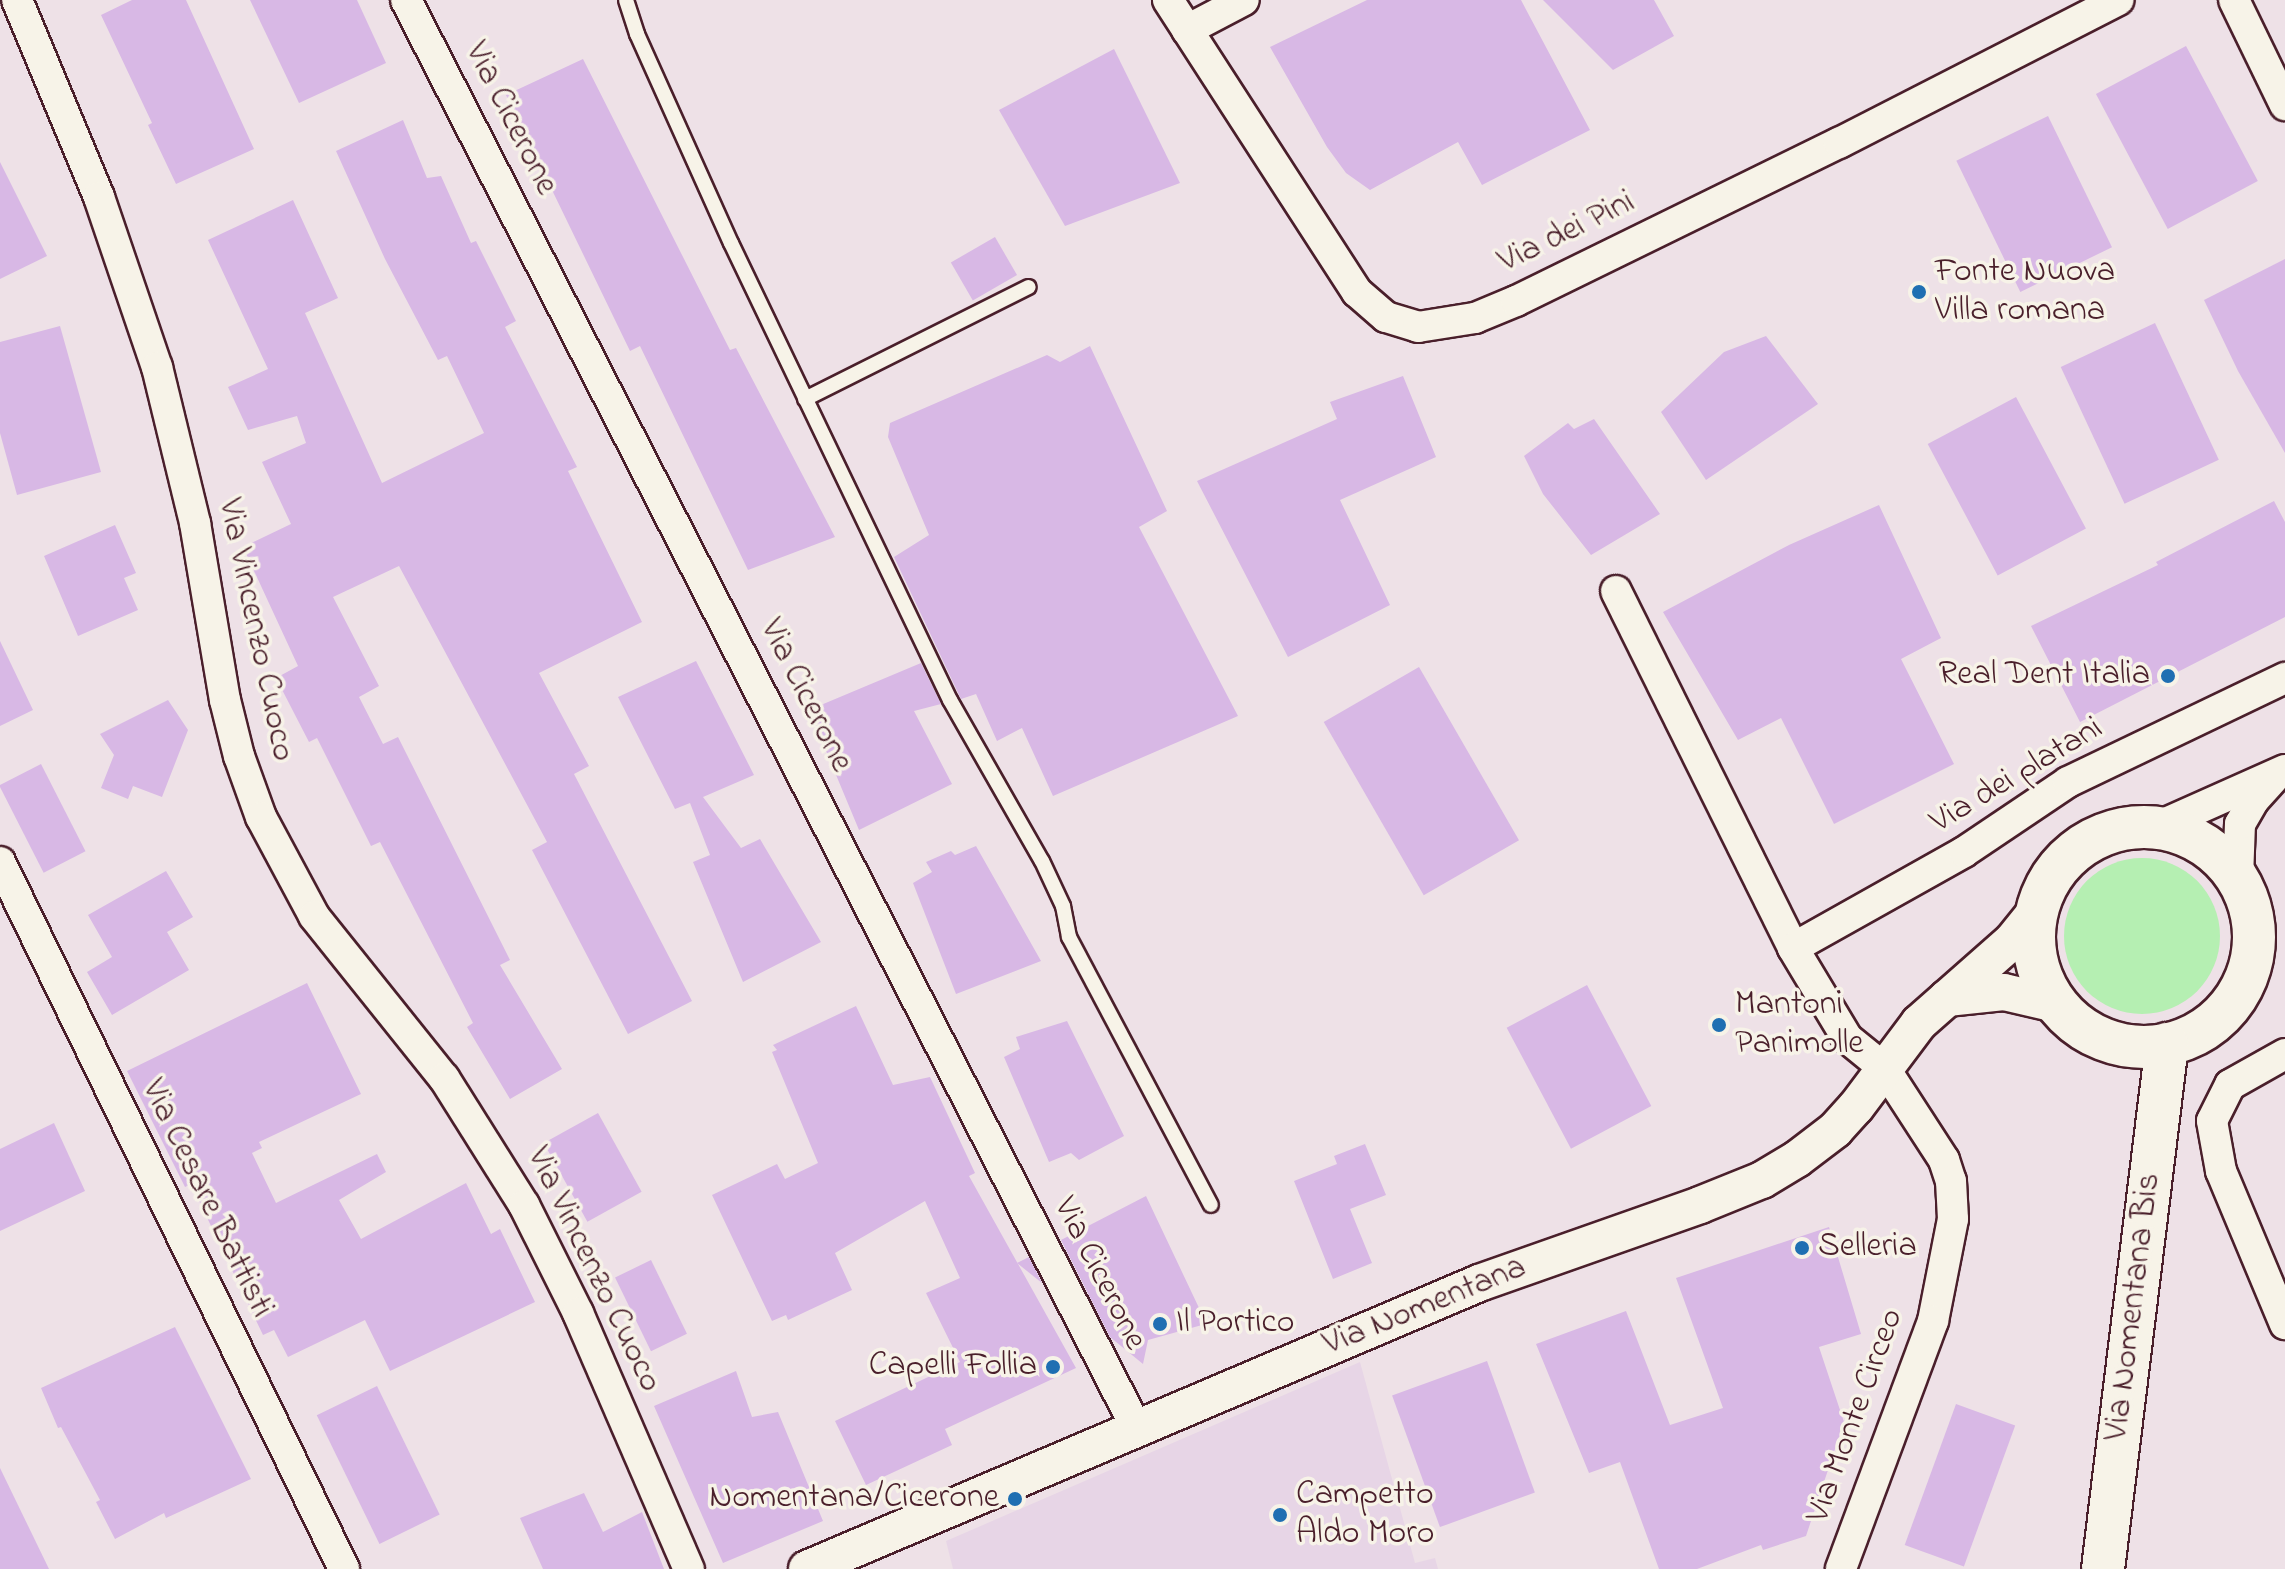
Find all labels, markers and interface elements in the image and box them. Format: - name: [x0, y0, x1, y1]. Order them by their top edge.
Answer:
- street label: Via Cicerone: [454, 36, 566, 202]
- street label: Via dei Pini: [1492, 183, 1642, 283]
- place label: Fonte Nuova Villa romana: [1935, 252, 2115, 332]
- marker: Fonte Nuova Villa romana: [1910, 283, 1928, 301]
- street label: Via Vincenzo Cuoco: [207, 495, 303, 765]
- street label: Via Cicerone: [749, 613, 861, 779]
- place label: Real Dent Italia: [1939, 656, 2150, 696]
- marker: Real Dent Italia: [2157, 665, 2179, 687]
- street label: Via dei platani: [1923, 709, 2111, 843]
- place label: Mantoni Panimolle: [1735, 985, 1864, 1064]
- marker: Mantoni Panimolle: [1710, 1016, 1728, 1034]
- street label: Via Cesare Battisti: [131, 1073, 281, 1325]
- street label: Via Vincenzo Cuoco: [516, 1141, 670, 1399]
- street label: Via Nomentana Bis: [2097, 1171, 2171, 1443]
- street label: Via Cicerone: [1043, 1191, 1155, 1357]
- place label: Selleria: [1818, 1228, 1917, 1268]
- marker: Selleria: [1793, 1239, 1811, 1257]
- street label: Via Nomentana: [1318, 1248, 1532, 1366]
- place label: Il Portico: [1176, 1304, 1294, 1344]
- street label: Via Monte Circeo: [1798, 1304, 1914, 1528]
- marker: Il Portico: [1151, 1315, 1169, 1333]
- place label: Capelli Follia: [869, 1347, 1037, 1387]
- marker: Capelli Follia: [1044, 1358, 1062, 1376]
- place label: Campetto Aldo Moro: [1296, 1475, 1434, 1554]
- place label: Nomentana/Cicerone: [709, 1479, 999, 1519]
- marker: Nomentana/Cicerone: [1006, 1490, 1024, 1508]
- marker: Campetto Aldo Moro: [1271, 1506, 1289, 1524]

